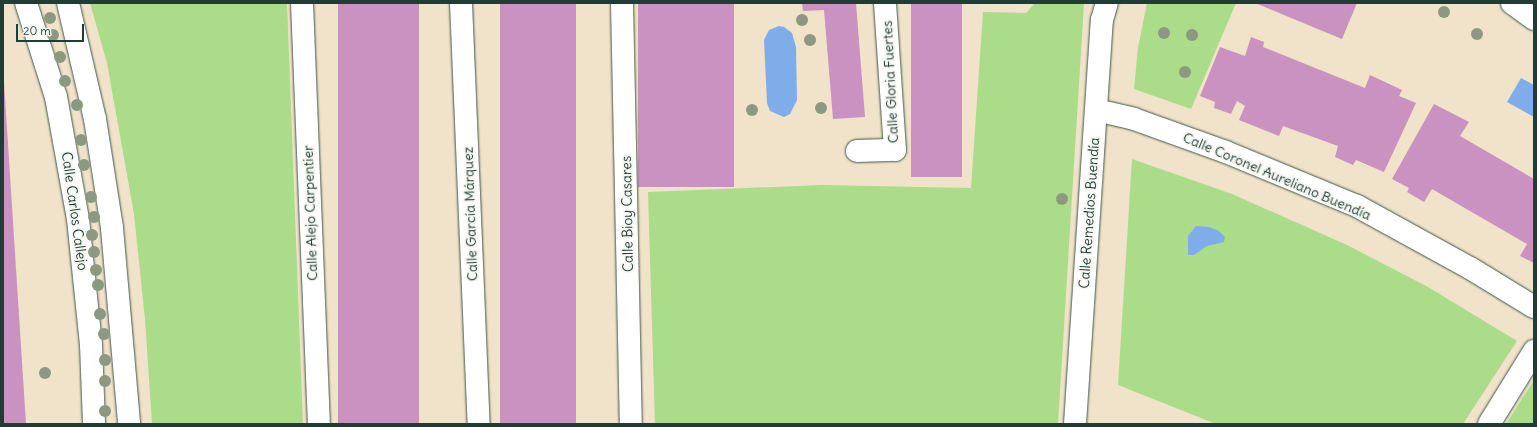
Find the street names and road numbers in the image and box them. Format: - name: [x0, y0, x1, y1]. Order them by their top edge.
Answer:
- street label: Calle Gloria Fuertes: [878, 20, 902, 144]
- street label: Calle Coronel Aureliano Buendía: [1180, 129, 1374, 223]
- street label: Calle Remedios Buendía: [1075, 137, 1103, 289]
- street label: Calle Alejo Carpentier: [299, 145, 321, 281]
- street label: Calle García Márquez: [459, 147, 481, 281]
- street label: Calle Carlos Callejo: [58, 151, 92, 271]
- street label: Calle Bioy Casares: [618, 156, 636, 272]

